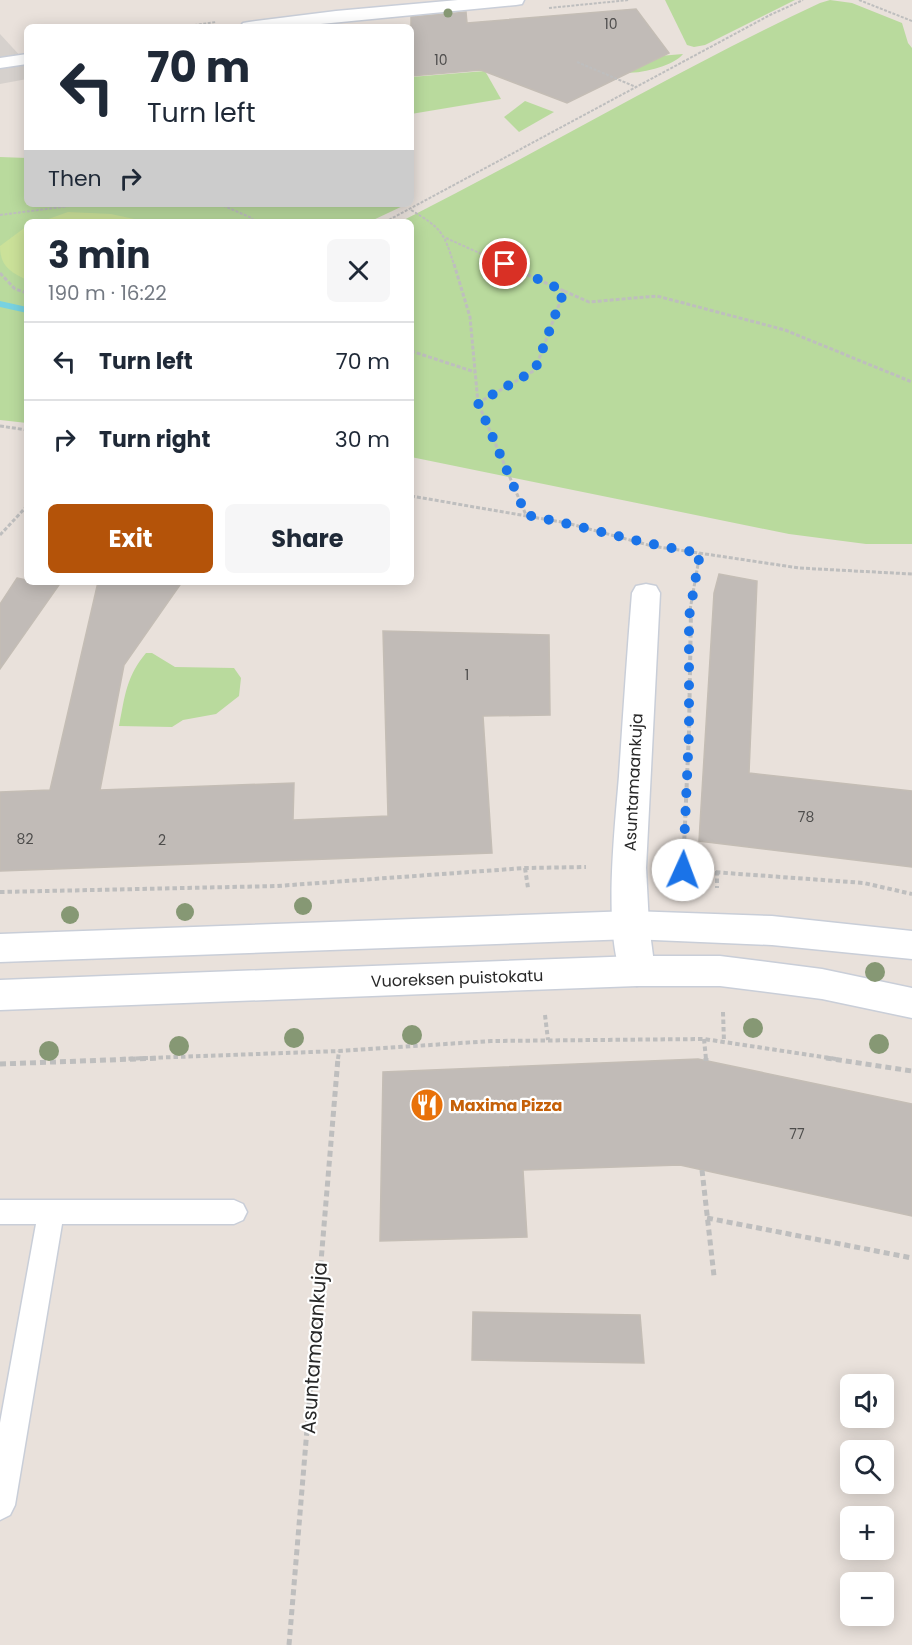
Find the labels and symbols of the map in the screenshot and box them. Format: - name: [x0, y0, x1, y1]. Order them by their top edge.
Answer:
- house number: 10: [604, 14, 618, 34]
- house number: 10: [434, 50, 448, 70]
- pin: [479, 238, 530, 289]
- house number: 1: [465, 665, 469, 685]
- street label: Asuntamaankuja: [618, 713, 649, 851]
- house number: 78: [798, 807, 814, 827]
- house number: 82: [17, 829, 33, 849]
- house number: 2: [158, 830, 166, 850]
- position arrow: [651, 838, 715, 902]
- street label: Vuoreksen puistokatu: [370, 964, 544, 993]
- restaurant icon: Maxima Pizza: [409, 1087, 445, 1123]
- place label: Maxima Pizza: [450, 1094, 562, 1117]
- house number: 77: [789, 1124, 805, 1144]
- street label: Asuntamaankuja: [294, 1261, 334, 1435]

